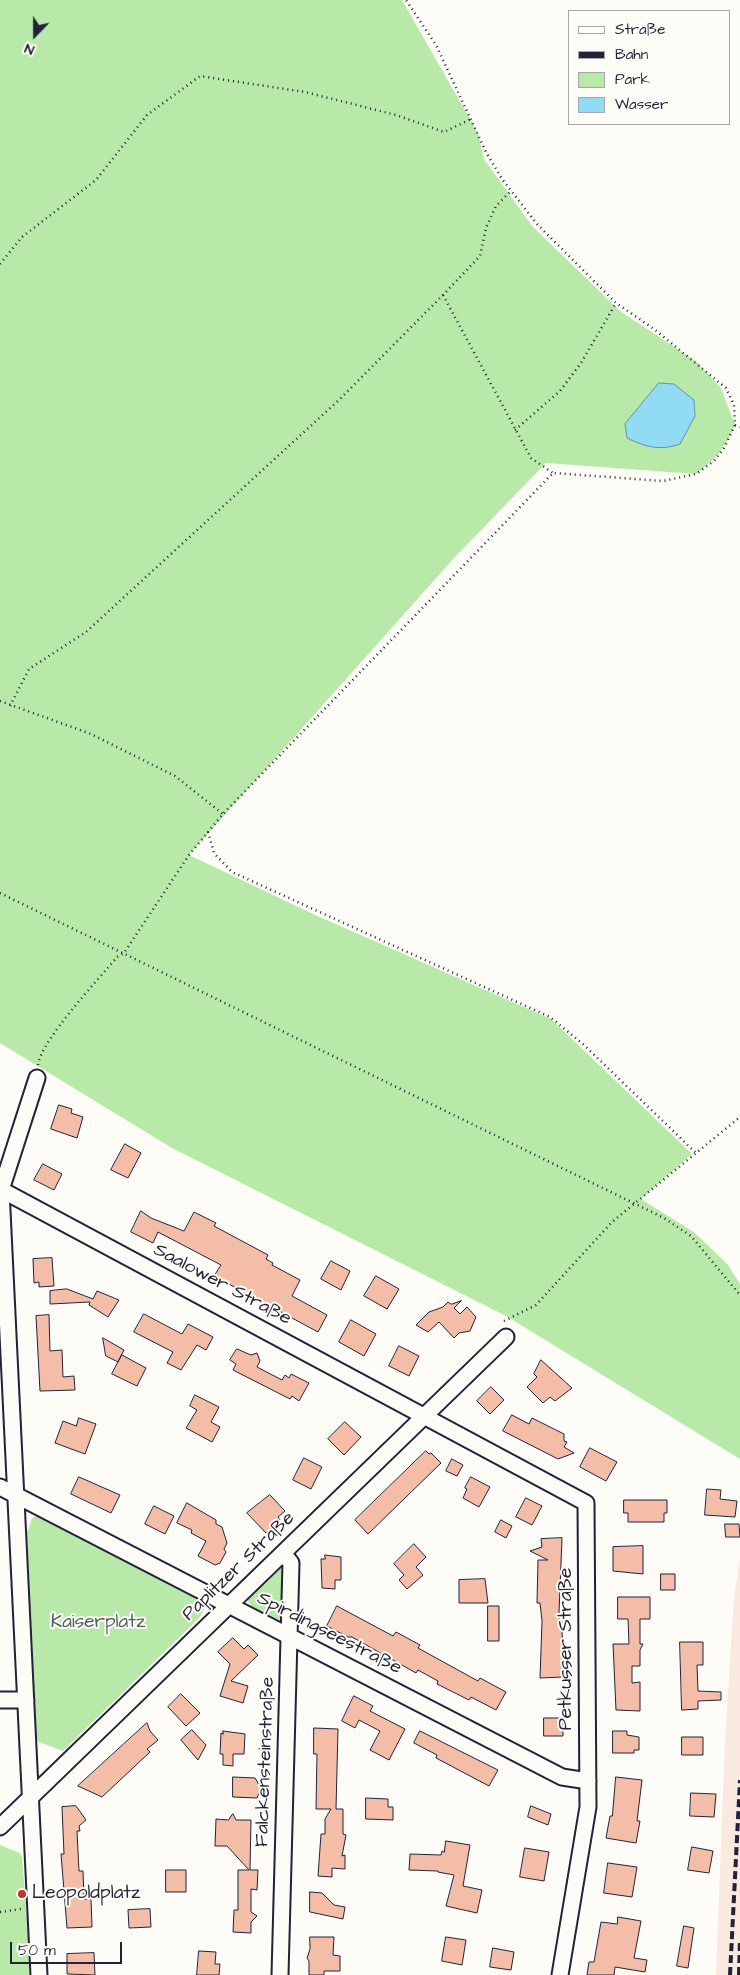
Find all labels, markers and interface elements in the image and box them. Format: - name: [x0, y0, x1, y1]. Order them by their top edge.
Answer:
- north arrow: [10, 10, 60, 60]
- legend: [568, 10, 730, 125]
- text: Straße: [615, 19, 665, 40]
- text: N: [22, 38, 37, 60]
- text: Bahn: [615, 44, 648, 65]
- text: Park: [615, 69, 650, 90]
- text: Wasser: [615, 94, 668, 115]
- street label: Saalower Straße: [149, 1239, 295, 1331]
- street label: Paplitzer Straße: [178, 1508, 300, 1626]
- street label: Petkusser Straße: [556, 1568, 578, 1730]
- street label: Spirdingseestraße: [253, 1588, 405, 1680]
- park label: Kaiserplatz: [51, 1612, 145, 1634]
- street label: Falckensteinstraße: [252, 1676, 280, 1848]
- place label: Leopoldplatz: [32, 1883, 140, 1905]
- marker: Leopoldplatz: [16, 1888, 28, 1900]
- scale bar: [12, 1932, 125, 1964]
- text: 50 m: [18, 1940, 56, 1961]

